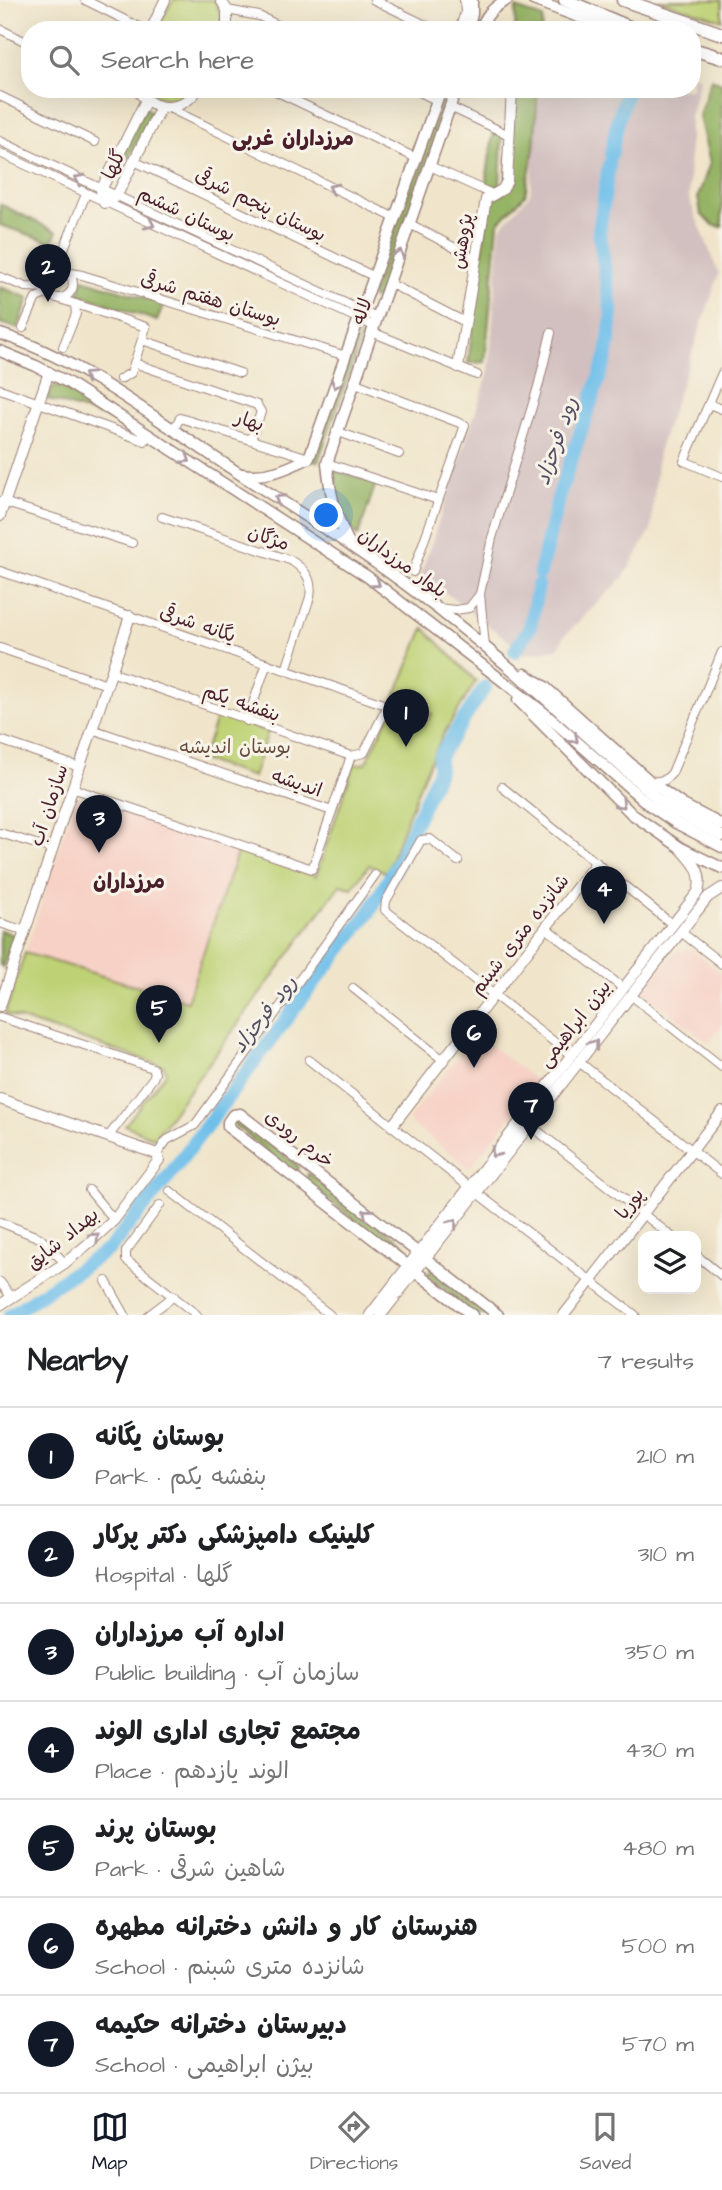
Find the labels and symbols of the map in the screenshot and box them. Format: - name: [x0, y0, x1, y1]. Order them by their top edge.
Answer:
- district label: مرزداران غربی: [232, 124, 354, 153]
- street label: گلها: [96, 145, 133, 184]
- street label: بوستان پنجم شرقی: [190, 162, 330, 249]
- one-way arrow: [74, 174, 86, 188]
- street label: بوستان ششم: [133, 180, 239, 249]
- one-way arrow: [328, 182, 340, 196]
- street label: پژوهش: [445, 211, 480, 271]
- one-way arrow: [143, 216, 155, 230]
- pin: 2: [25, 244, 71, 302]
- one-way arrow: [391, 248, 405, 260]
- street label: بوستان هفتم شرقی: [137, 265, 284, 334]
- street label: لاله: [345, 294, 380, 329]
- one-way arrow: [82, 371, 95, 384]
- one-way arrow: [330, 377, 344, 390]
- water label: رود فرحزاد: [528, 393, 585, 489]
- street label: بهار: [230, 404, 267, 439]
- one-way arrow: [178, 451, 191, 464]
- one-way arrow: [273, 495, 286, 508]
- your location: [309, 498, 343, 532]
- street label: مژگان: [244, 519, 293, 558]
- street label: بلوار مرزداران: [352, 522, 452, 605]
- one-way arrow: [368, 575, 381, 587]
- street label: یگانه شرقی: [156, 599, 239, 650]
- street label: بنفشه یکم: [199, 678, 284, 729]
- pin: 1: [383, 689, 429, 747]
- one-way arrow: [566, 731, 579, 743]
- park label: بوستان اندیشه: [179, 734, 291, 761]
- street label: سازمان آب: [23, 761, 75, 850]
- street label: اندیشه: [267, 762, 326, 805]
- pin: 3: [76, 795, 122, 853]
- one-way arrow: [612, 795, 625, 808]
- pin: 4: [581, 866, 627, 924]
- district label: مرزداران: [93, 867, 165, 896]
- street label: شانزده متری شبنم: [464, 869, 576, 1001]
- water label: رود فرحزاد: [225, 970, 304, 1059]
- street label: بیژن ابراهیمی: [532, 974, 618, 1073]
- pin: 5: [136, 985, 182, 1043]
- pin: 6: [451, 1010, 497, 1068]
- one-way arrow: [585, 1039, 598, 1051]
- pin: 7: [508, 1082, 554, 1140]
- street label: خرم رودی: [259, 1104, 339, 1175]
- one-way arrow: [490, 1145, 503, 1157]
- street label: پوریا: [609, 1182, 651, 1225]
- street label: بهداد شایق: [21, 1202, 105, 1277]
- one-way arrow: [362, 1208, 375, 1221]
- one-way arrow: [445, 1218, 458, 1231]
- one-way arrow: [87, 1233, 100, 1246]

